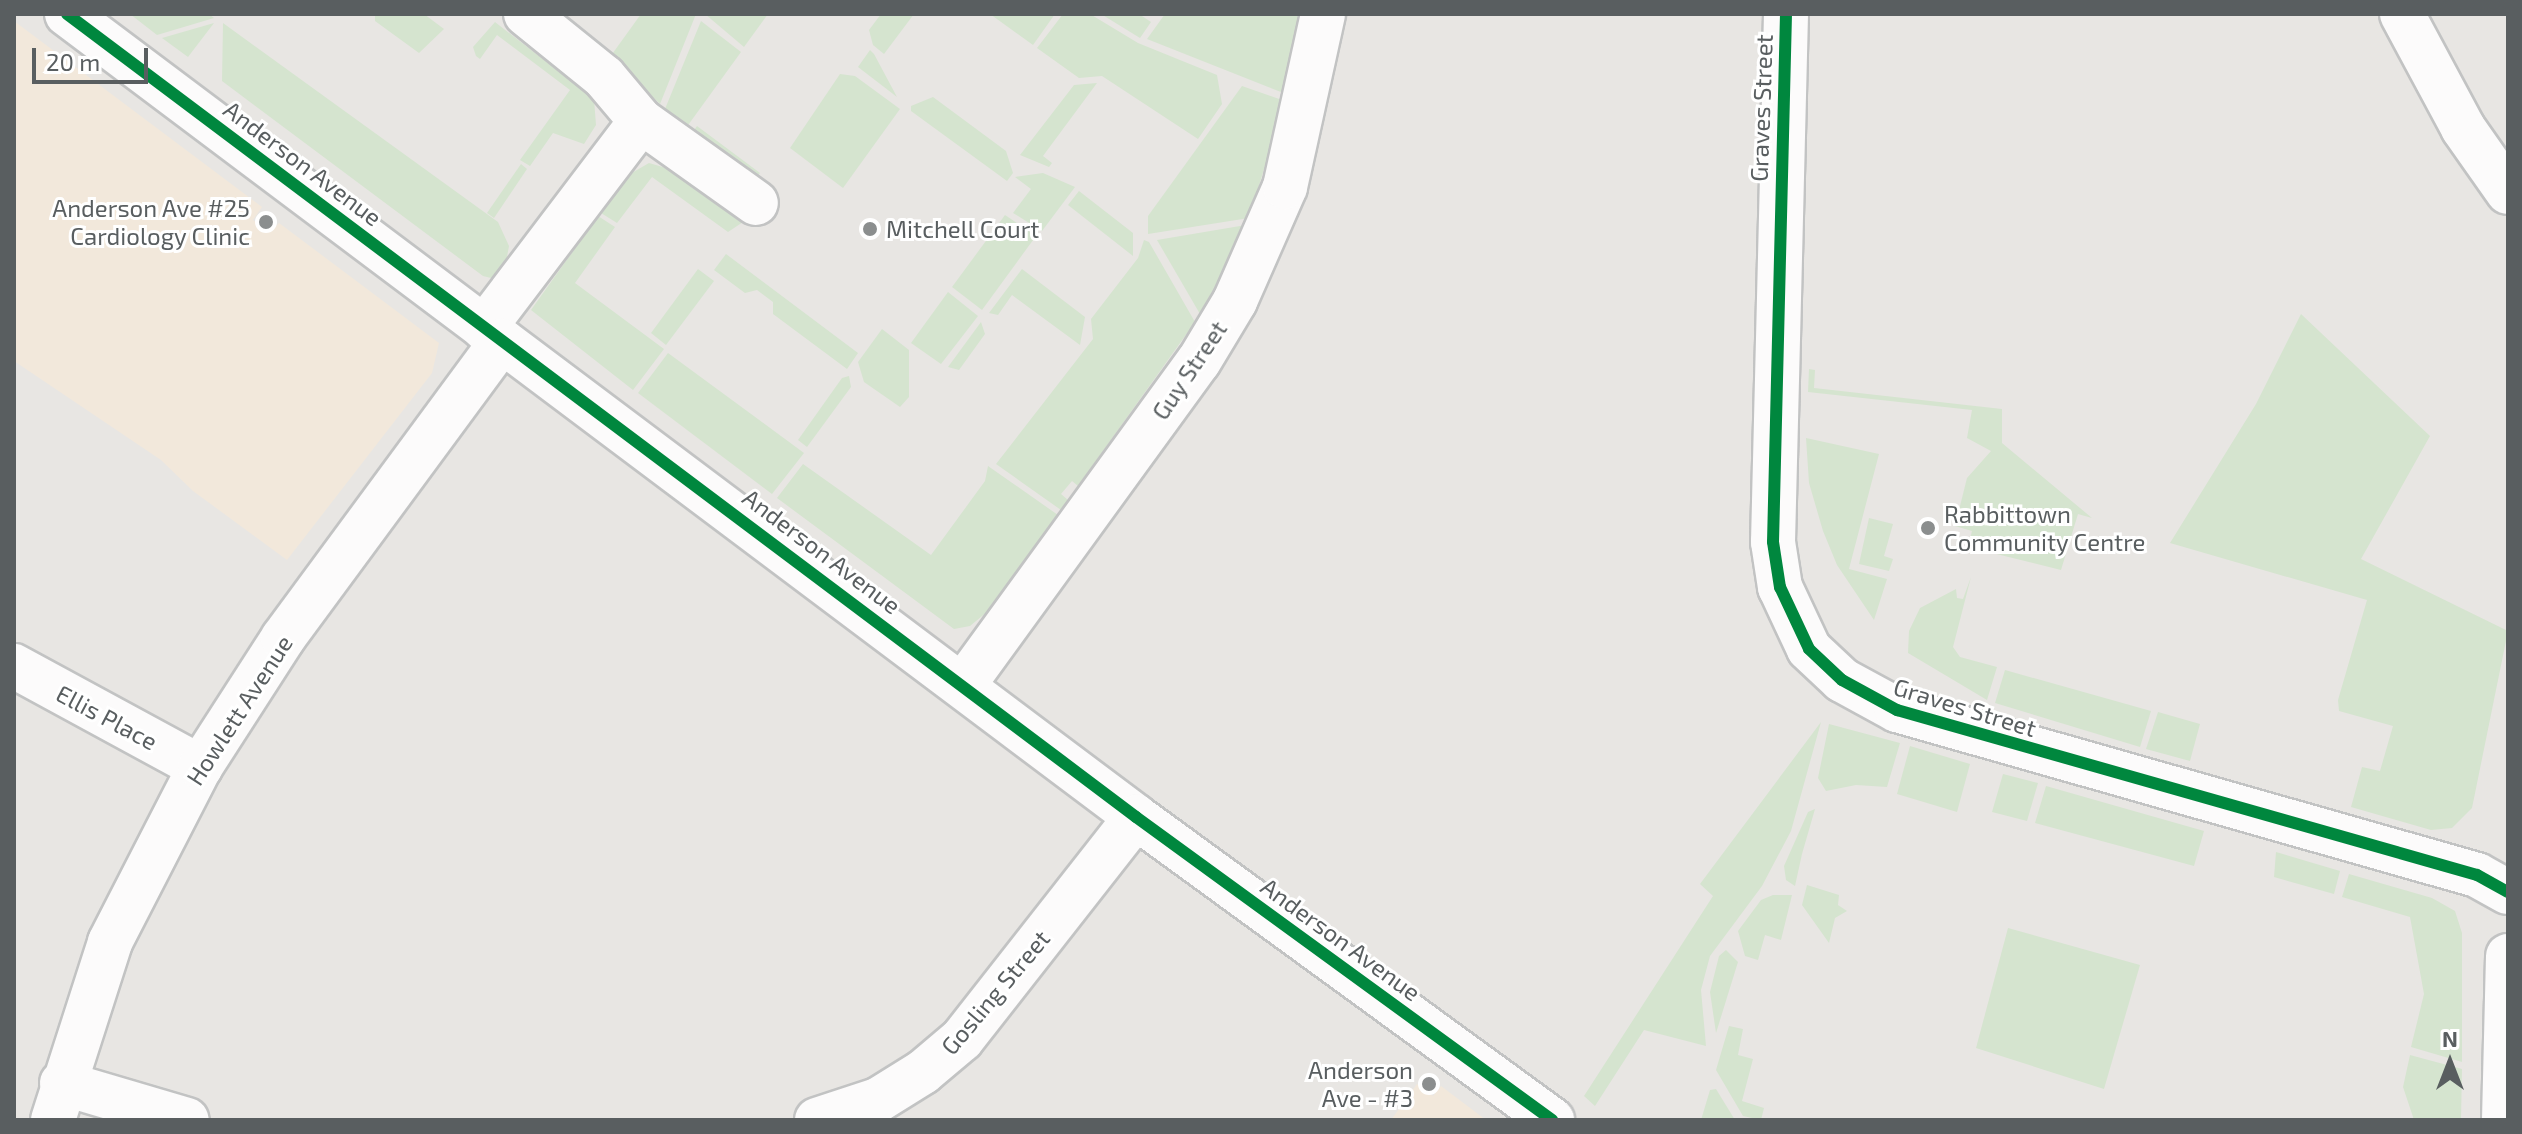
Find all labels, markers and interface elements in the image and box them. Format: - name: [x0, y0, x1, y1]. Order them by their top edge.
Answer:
- scale bar: [36, 32, 152, 82]
- street label: Graves Street: [1744, 34, 1778, 182]
- text: 20 m: [46, 47, 100, 76]
- street label: Anderson Avenue: [218, 94, 388, 232]
- place label: Anderson Ave #25 Cardiology Clinic: [52, 194, 250, 250]
- marker: Anderson Ave #25 Cardiology Clinic: [257, 213, 275, 231]
- place label: Mitchell Court: [886, 215, 1040, 243]
- marker: Mitchell Court: [861, 220, 879, 238]
- street label: Guy Street: [1145, 315, 1233, 425]
- street label: Anderson Avenue: [737, 482, 907, 620]
- place label: Rabbittown Community Centre: [1944, 500, 2146, 556]
- marker: Rabbittown Community Centre: [1919, 519, 1937, 537]
- street label: Howlett Avenue: [180, 629, 298, 791]
- street label: Graves Street: [1890, 672, 2040, 742]
- street label: Ellis Place: [52, 678, 162, 756]
- street label: Anderson Avenue: [1255, 871, 1427, 1007]
- street label: Gosling Street: [935, 924, 1055, 1060]
- north arrow: [2410, 1022, 2490, 1102]
- text: N: [2442, 1025, 2458, 1051]
- place label: Anderson Ave - #3: [1308, 1056, 1413, 1112]
- marker: Anderson Ave - #3: [1420, 1075, 1438, 1093]

